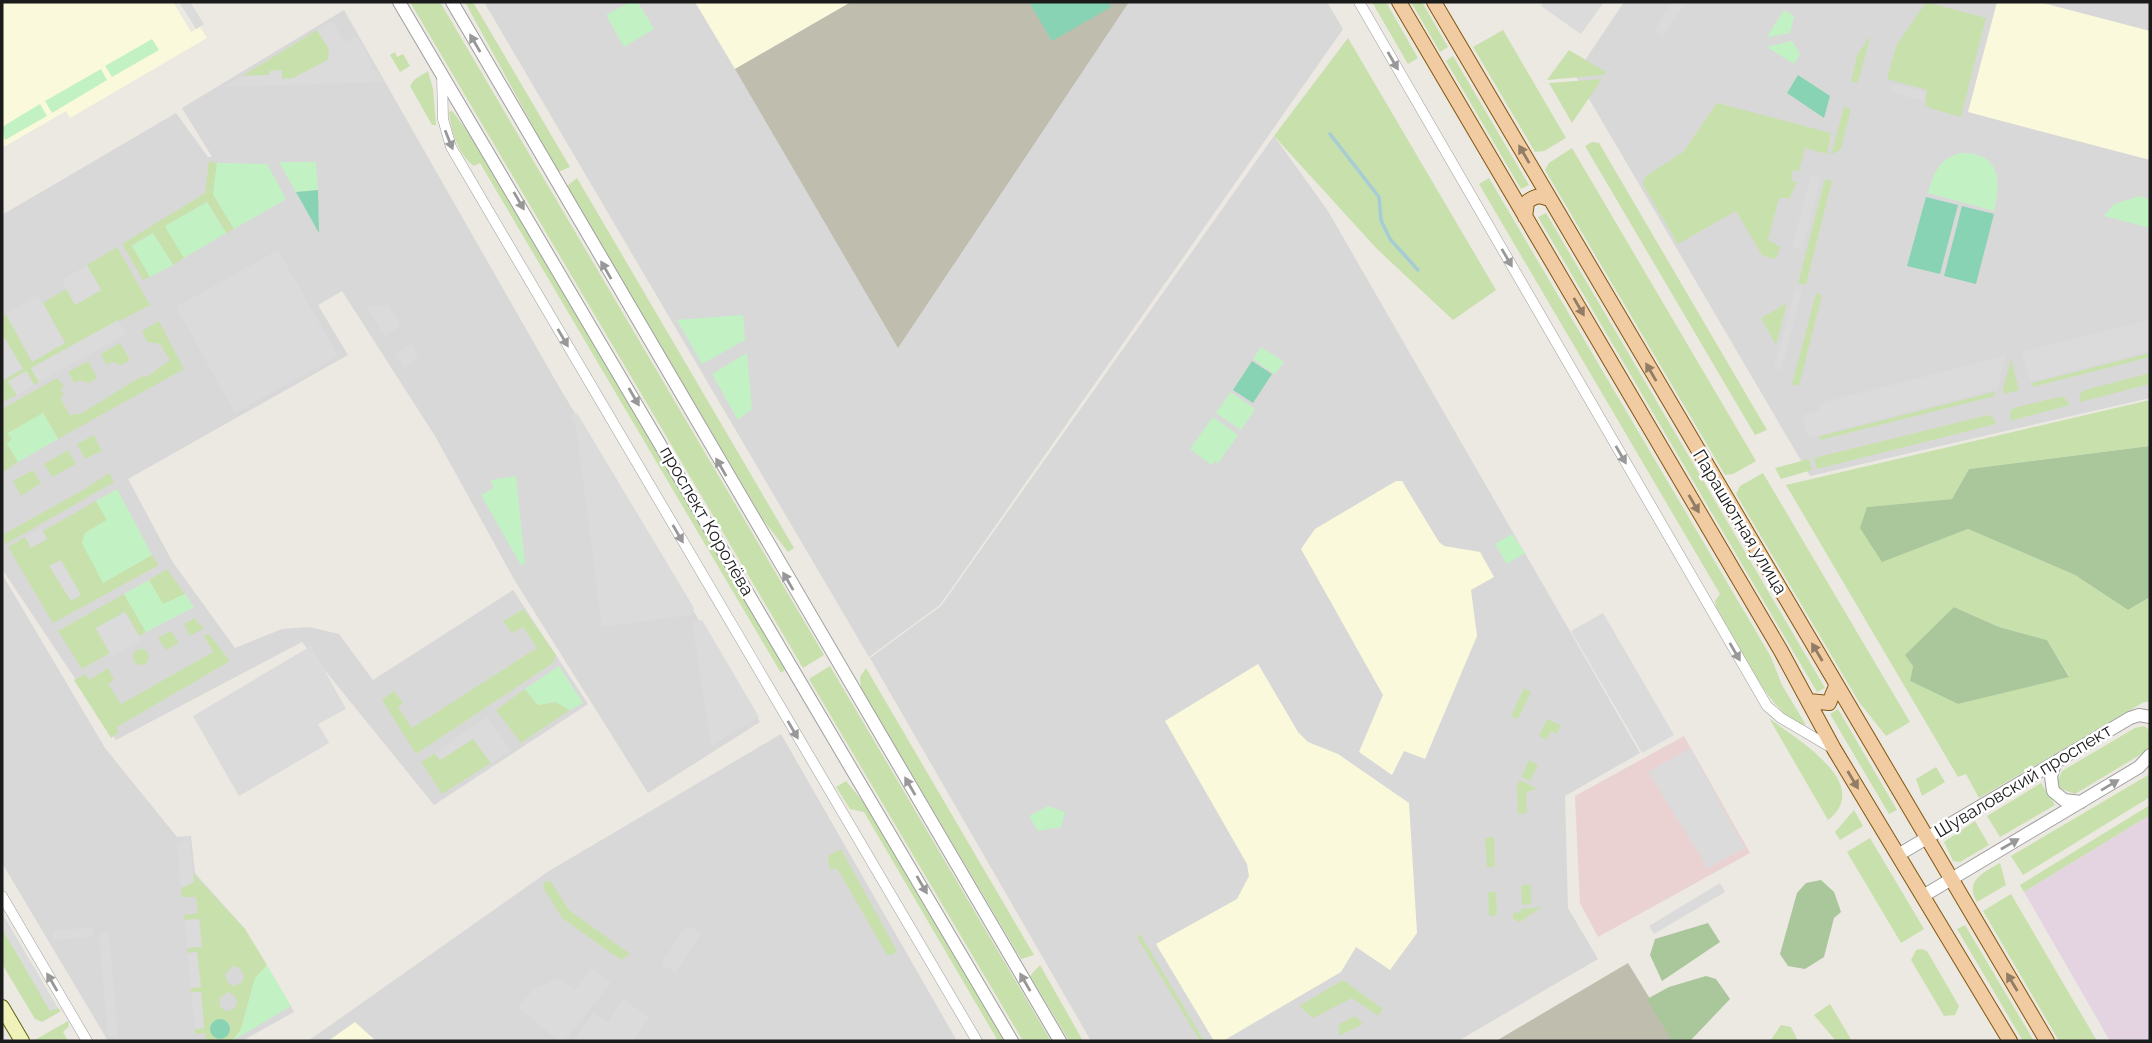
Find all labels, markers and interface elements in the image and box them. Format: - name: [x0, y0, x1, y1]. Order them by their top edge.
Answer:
- one-way arrow: [469, 33, 481, 52]
- one-way arrow: [1387, 51, 1399, 70]
- one-way arrow: [444, 130, 455, 151]
- one-way arrow: [1518, 145, 1530, 164]
- one-way arrow: [513, 191, 525, 210]
- one-way arrow: [1501, 248, 1513, 267]
- one-way arrow: [600, 261, 612, 280]
- one-way arrow: [1572, 298, 1585, 317]
- one-way arrow: [556, 328, 569, 347]
- one-way arrow: [1645, 362, 1658, 381]
- one-way arrow: [628, 387, 640, 407]
- street label: проспект Королёва: [656, 442, 759, 599]
- one-way arrow: [1615, 445, 1627, 464]
- street label: Парашютная улица: [1689, 446, 1792, 598]
- one-way arrow: [715, 457, 727, 476]
- one-way arrow: [1688, 494, 1700, 513]
- one-way arrow: [672, 524, 684, 543]
- one-way arrow: [782, 572, 794, 591]
- one-way arrow: [1728, 642, 1741, 661]
- one-way arrow: [1810, 643, 1823, 662]
- street label: Шуваловский проспект: [1930, 719, 2115, 842]
- one-way arrow: [787, 720, 799, 739]
- one-way arrow: [1847, 770, 1859, 789]
- one-way arrow: [903, 777, 916, 796]
- one-way arrow: [2101, 778, 2120, 791]
- one-way arrow: [2000, 838, 2019, 850]
- one-way arrow: [916, 876, 928, 895]
- one-way arrow: [46, 973, 58, 992]
- one-way arrow: [1019, 973, 1031, 992]
- one-way arrow: [2006, 973, 2018, 992]

